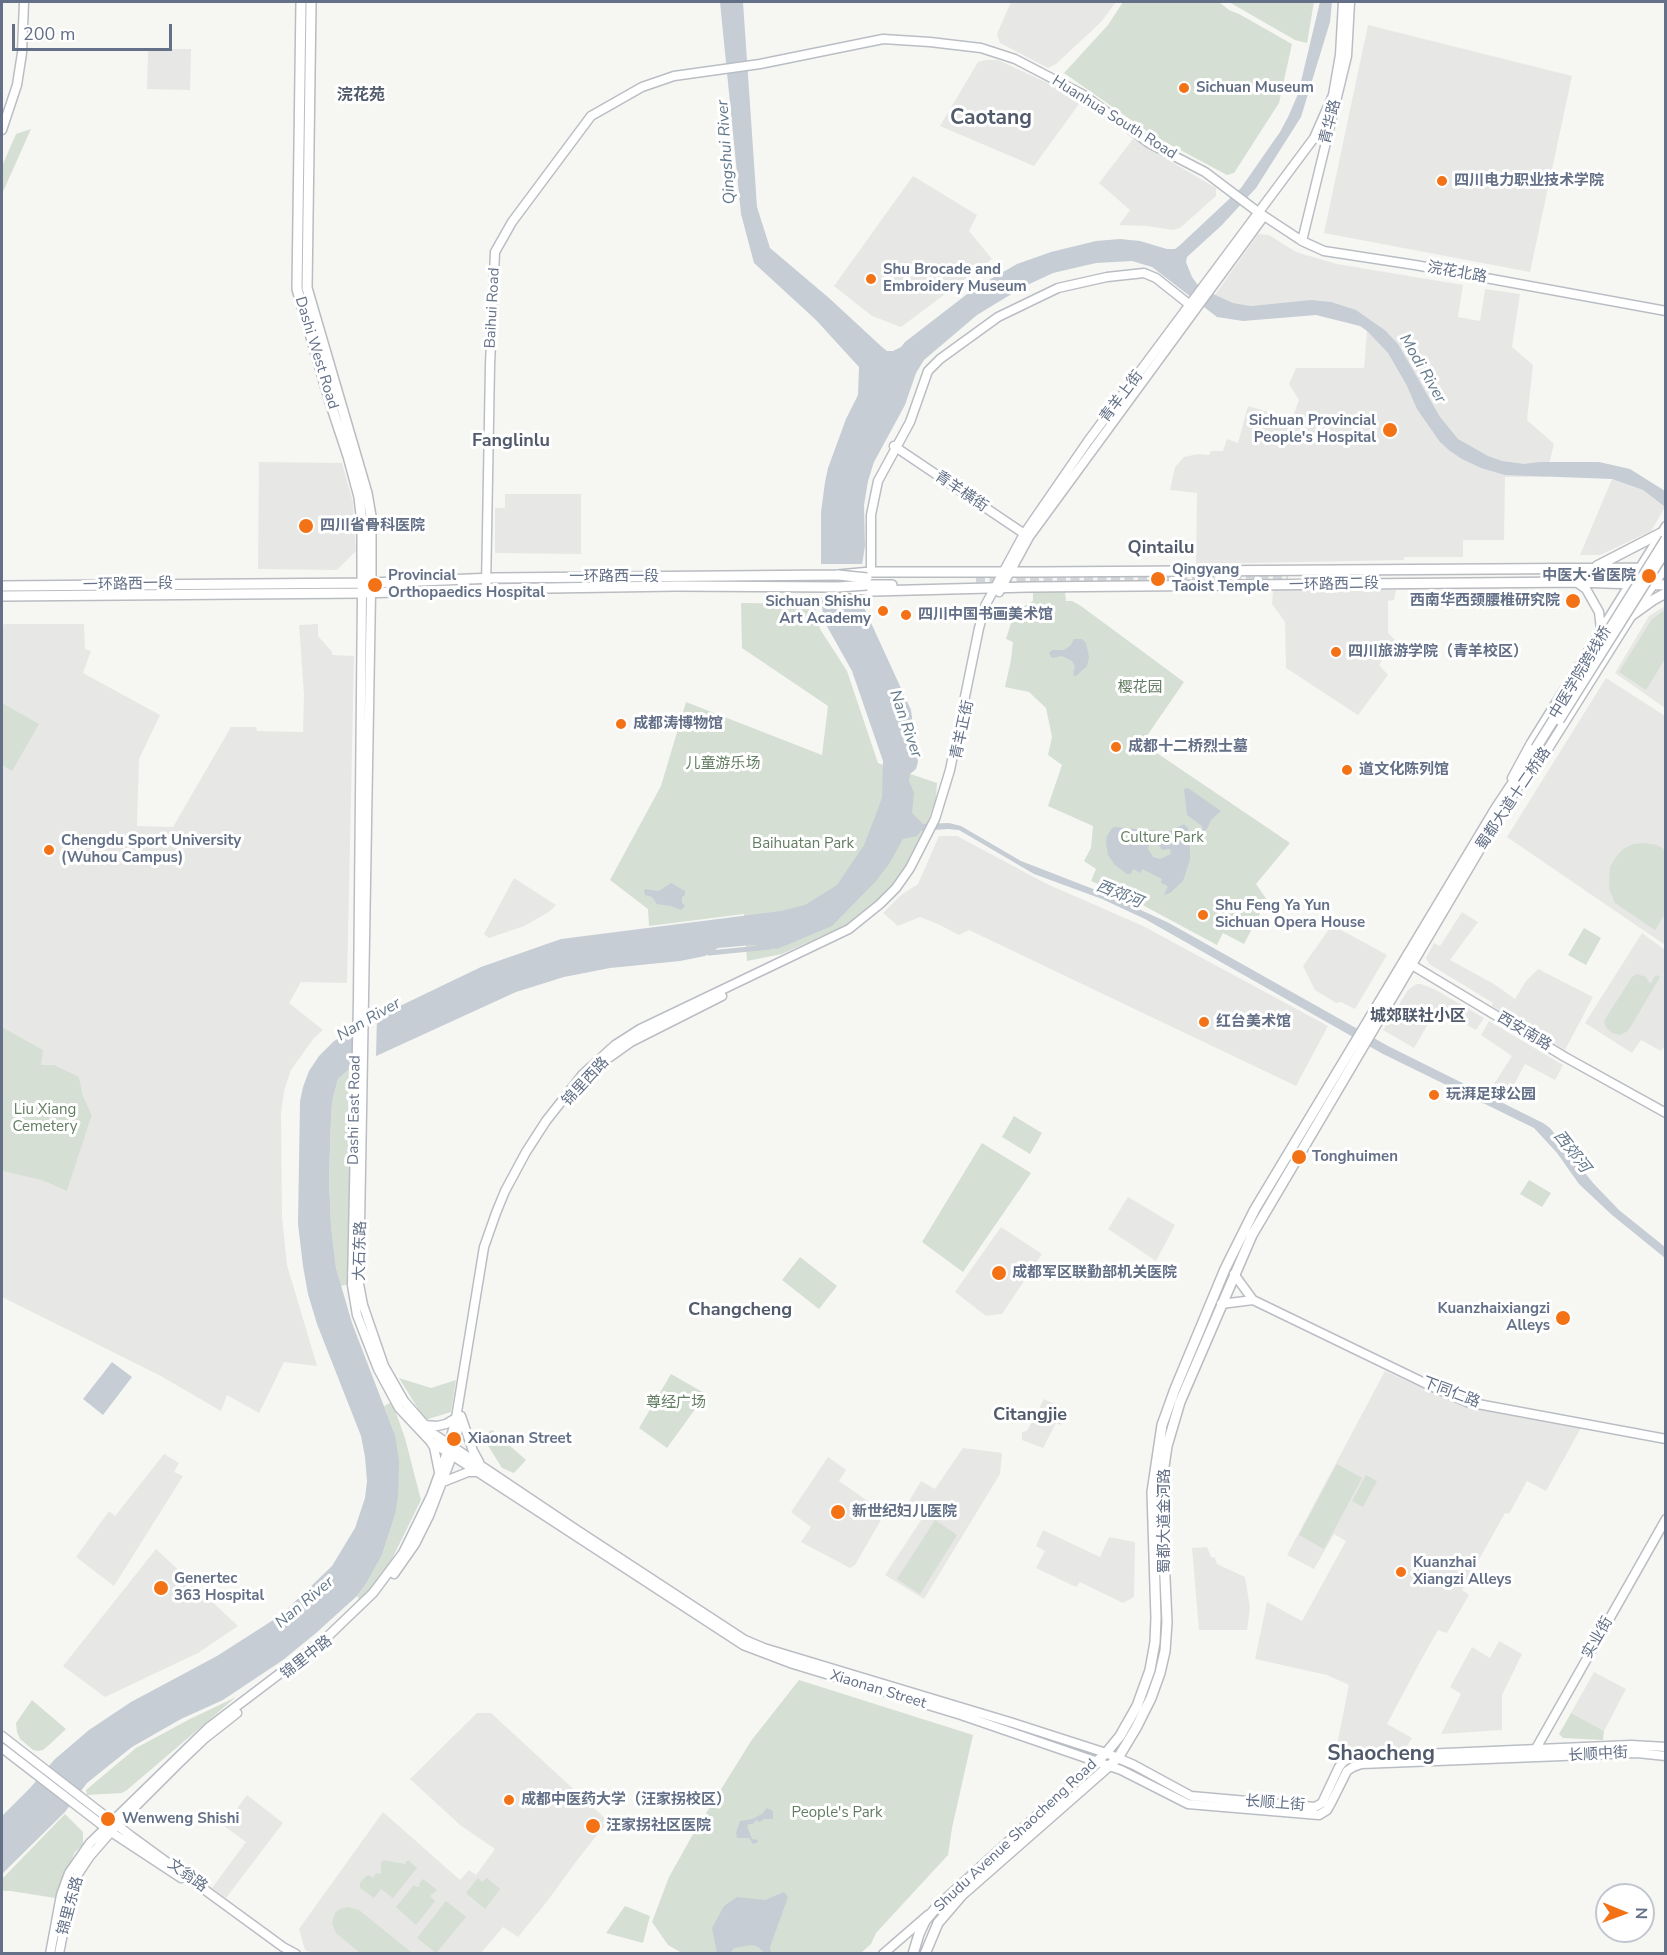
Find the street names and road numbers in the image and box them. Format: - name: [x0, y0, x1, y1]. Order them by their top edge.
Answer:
- street label: Huanhua South Road: [1048, 72, 1180, 164]
- street label: 青华路: [1317, 98, 1345, 146]
- street label: 浣花北路: [1426, 259, 1488, 287]
- street label: Baihui Road: [482, 267, 504, 349]
- street label: Dashi West Road: [290, 294, 342, 412]
- street label: 青羊上街: [1097, 368, 1147, 426]
- street label: 青羊横街: [931, 468, 991, 516]
- street label: 一环路西一段: [569, 568, 659, 586]
- street label: 一环路西一段: [83, 575, 173, 595]
- street label: 一环路西二段: [1289, 575, 1379, 595]
- street label: 中医学院跨线桥: [1546, 623, 1616, 723]
- street label: 青羊正街: [948, 699, 978, 761]
- street label: 蜀都大道十二桥路: [1473, 744, 1555, 854]
- street label: 西安南路: [1494, 1009, 1554, 1055]
- street label: 锦里西路: [559, 1054, 613, 1110]
- street label: Dashi East Road: [345, 1055, 365, 1165]
- street label: 大石东路: [351, 1221, 371, 1281]
- street label: 下同仁路: [1420, 1374, 1482, 1412]
- street label: 蜀都大道金河路: [1156, 1469, 1174, 1573]
- street label: 实业街: [1579, 1614, 1617, 1662]
- street label: 锦里中路: [278, 1632, 336, 1684]
- street label: Xiaonan Street: [828, 1667, 928, 1713]
- street label: 长顺中街: [1568, 1744, 1628, 1766]
- street label: Shudu Avenue Shaocheng Road: [931, 1756, 1101, 1916]
- street label: 长顺上街: [1244, 1793, 1306, 1815]
- street label: 文翁路: [164, 1855, 210, 1897]
- street label: 锦里东路: [55, 1875, 87, 1937]

